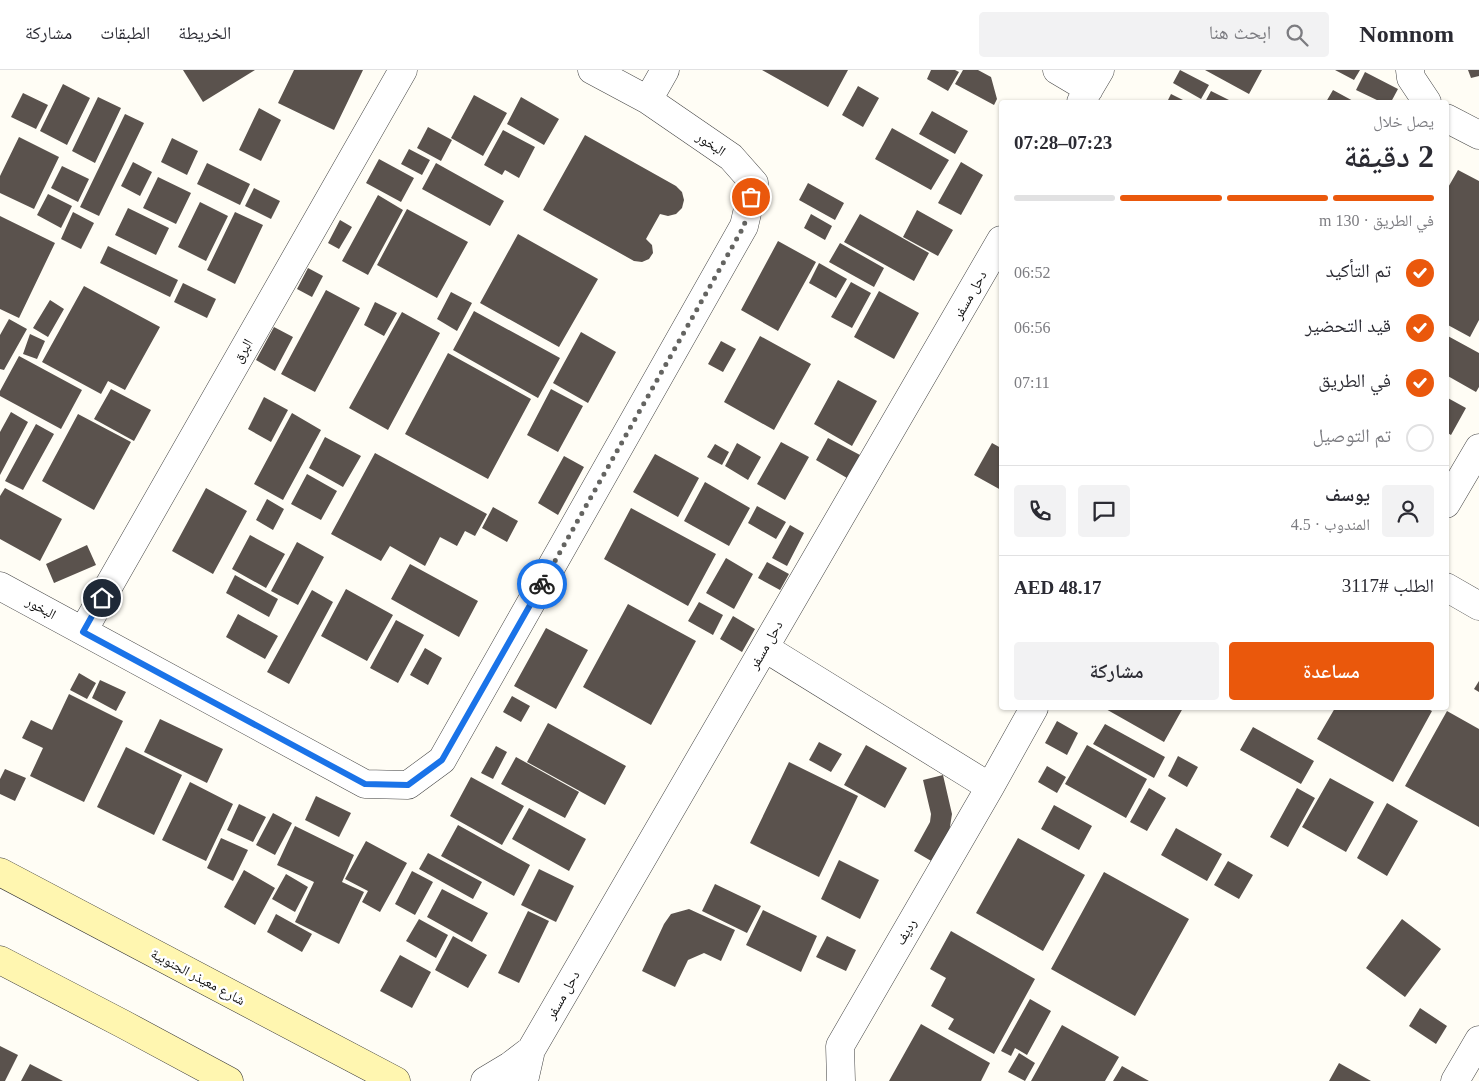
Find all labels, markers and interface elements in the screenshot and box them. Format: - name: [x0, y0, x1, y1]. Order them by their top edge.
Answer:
- search box: [979, 12, 1329, 57]
- icon: search: [1283, 21, 1311, 49]
- text: Nomnom: [1359, 21, 1454, 47]
- text: ابحث هنا: [1209, 22, 1271, 43]
- text: مشاركة: [25, 23, 72, 43]
- text: الطبقات: [100, 23, 150, 43]
- text: الخريطة: [178, 23, 231, 43]
- text: يصل خلال: [1373, 113, 1434, 130]
- street label: البخور: [692, 128, 728, 160]
- text: 07:23–07:28: [1014, 132, 1112, 153]
- text: 2 دقيقة: [1344, 138, 1434, 174]
- pin: [730, 176, 772, 218]
- icon: bag: [737, 183, 765, 211]
- text: في الطريق · 130 m: [1319, 212, 1434, 229]
- icon: check: [1406, 259, 1434, 287]
- text: تم التأكيد: [1326, 260, 1391, 281]
- text: 06:52: [1014, 264, 1050, 281]
- street label: دحل مسفر: [950, 268, 991, 323]
- icon: check: [1406, 314, 1434, 342]
- text: قيد التحضير: [1305, 315, 1391, 336]
- text: 06:56: [1014, 319, 1050, 336]
- street label: البرق: [230, 336, 257, 366]
- icon: check: [1406, 369, 1434, 397]
- text: في الطريق: [1318, 370, 1391, 391]
- text: 07:11: [1014, 374, 1050, 391]
- text: تم التوصيل: [1312, 425, 1391, 446]
- text: يوسف: [1325, 484, 1370, 505]
- button: phone: [1014, 485, 1066, 537]
- button: chat: [1078, 485, 1130, 537]
- button: person: [1382, 485, 1434, 537]
- text: المندوب · 4.5: [1291, 516, 1370, 533]
- courier: [517, 559, 567, 609]
- icon: bike: [528, 570, 556, 598]
- text: الطلب #3117: [1342, 575, 1434, 596]
- pin: [81, 577, 123, 619]
- text: AED 48.17: [1014, 577, 1102, 598]
- icon: home: [88, 584, 116, 612]
- street label: البخور: [22, 593, 58, 623]
- street label: دحل مسفر: [746, 618, 787, 673]
- button: مشاركة: [1014, 642, 1219, 700]
- button: مساعدة: [1229, 642, 1434, 700]
- street label: رديف: [893, 916, 920, 948]
- street label: شارع معيذر الجنوبية: [147, 946, 248, 1010]
- street label: دحل مسفر: [543, 968, 584, 1023]

